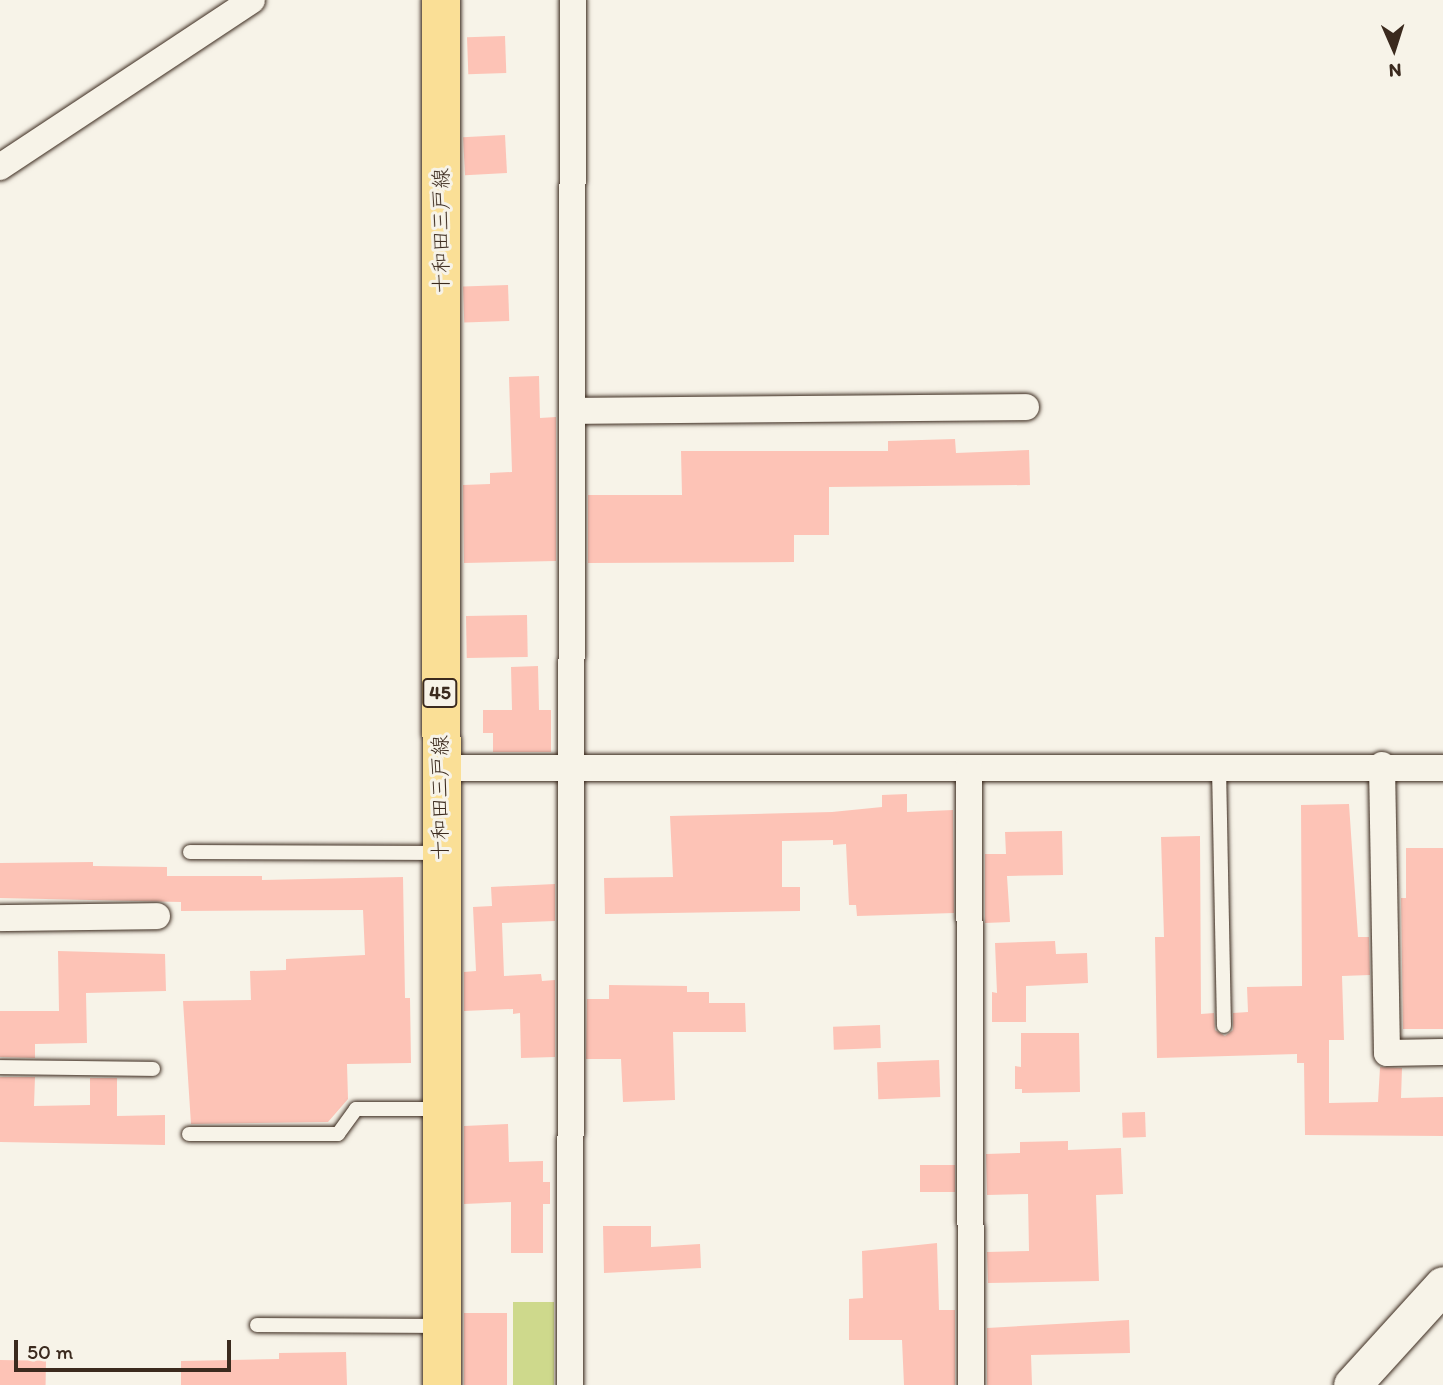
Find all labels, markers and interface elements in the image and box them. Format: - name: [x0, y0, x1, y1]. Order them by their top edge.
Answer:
- north arrow: [1359, 14, 1429, 84]
- text: N: [1388, 59, 1402, 82]
- street label: 十和田三戸線: [428, 168, 454, 294]
- road number: 45: [421, 678, 459, 708]
- street label: 十和田三戸線: [427, 735, 453, 861]
- scale bar: [18, 1326, 234, 1370]
- text: 50 m: [27, 1339, 73, 1364]

